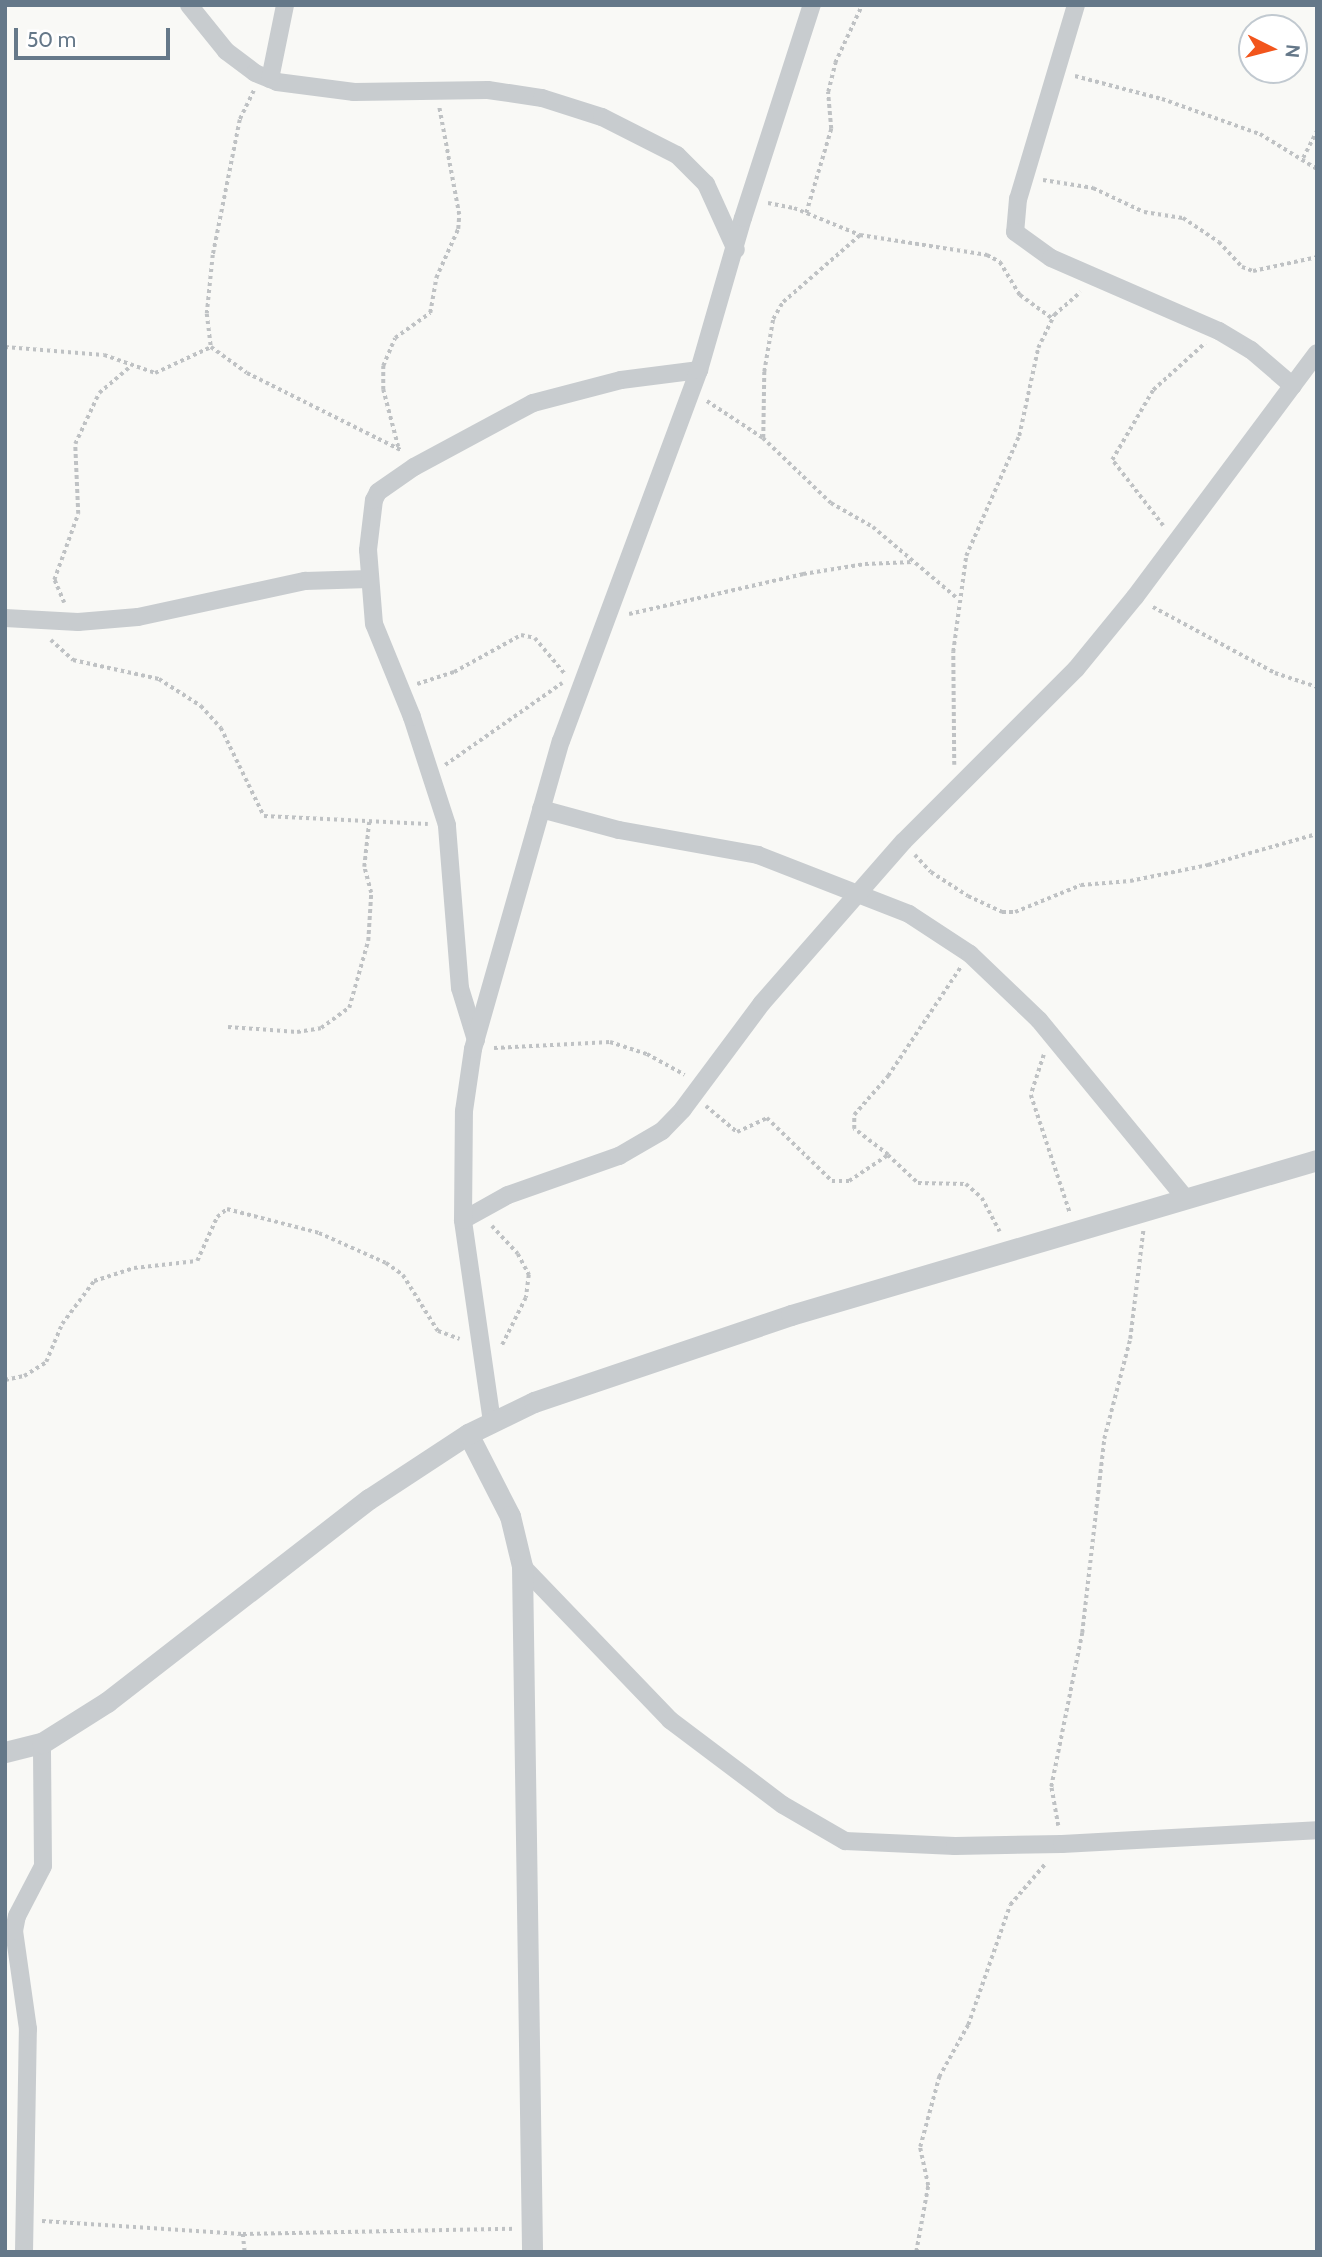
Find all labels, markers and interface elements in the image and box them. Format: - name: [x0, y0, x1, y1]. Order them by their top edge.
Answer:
- scale bar: [18, 14, 173, 58]
- north arrow: [1238, 14, 1308, 84]
- text: 50 m: [27, 27, 76, 52]
- text: N: [1280, 43, 1305, 59]

